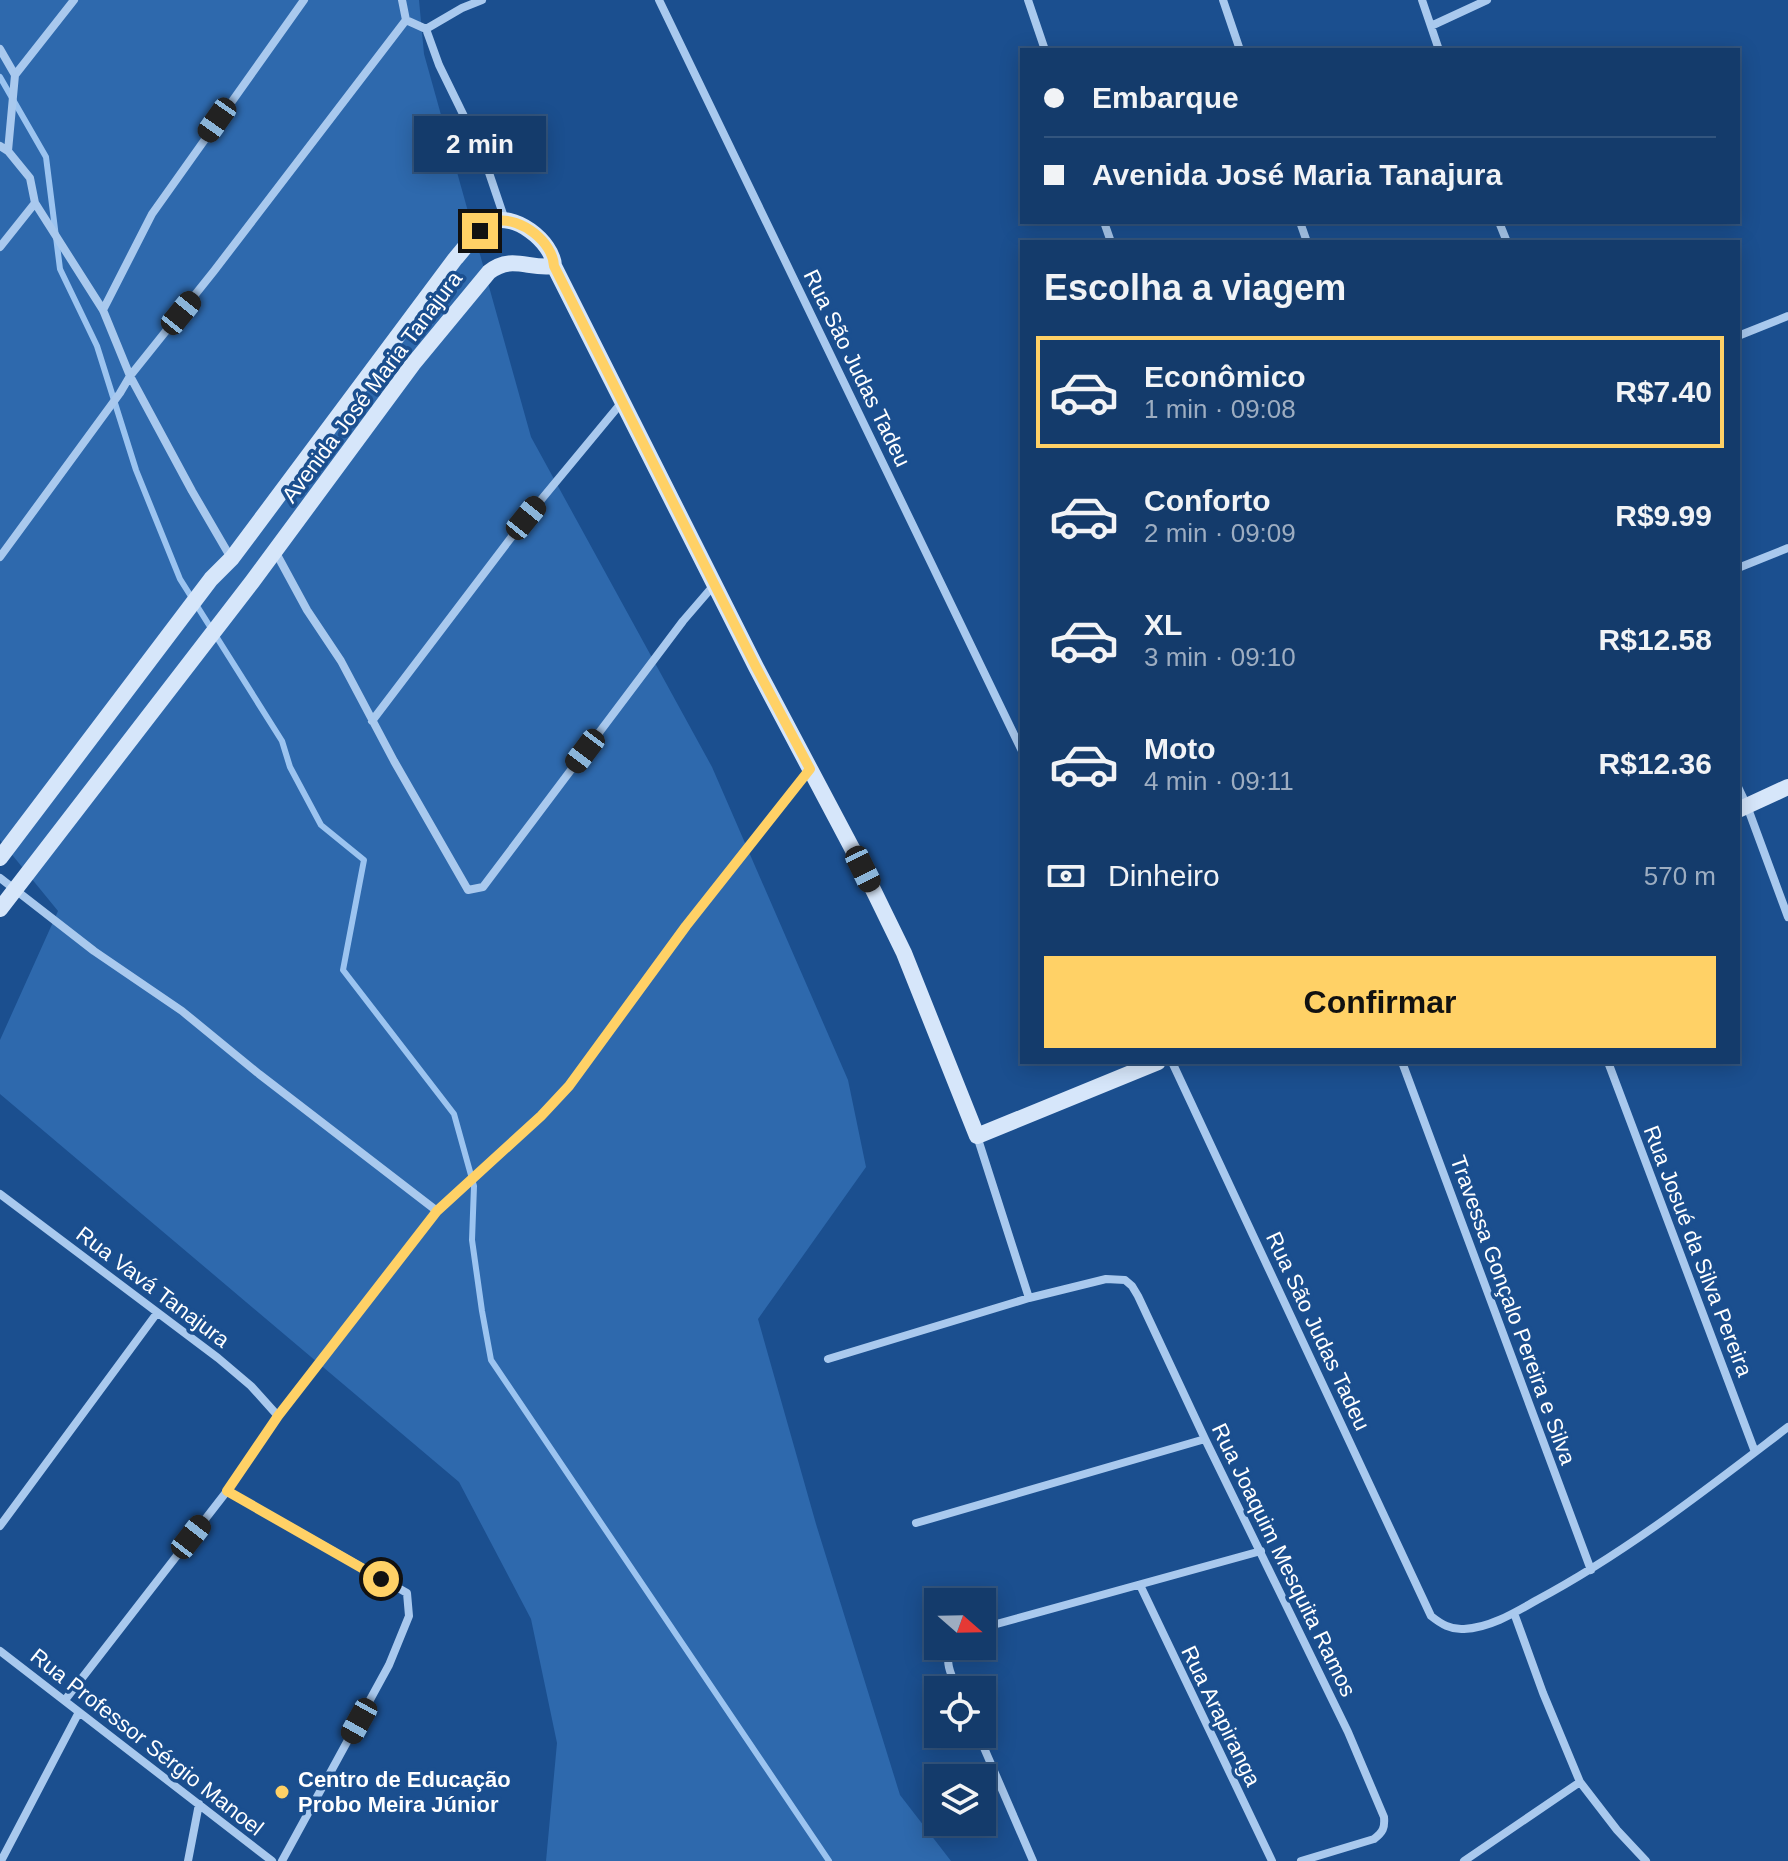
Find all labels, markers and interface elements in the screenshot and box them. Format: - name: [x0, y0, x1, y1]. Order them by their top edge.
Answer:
- text: Embarque: [1092, 81, 1239, 114]
- car: [193, 93, 241, 147]
- callout: 2 min: [414, 115, 546, 171]
- text: 2 min: [446, 129, 514, 159]
- text: Avenida José Maria Tanajura: [1092, 158, 1502, 191]
- route end: [462, 213, 498, 249]
- street label: Rua São Judas Tadeu: [798, 265, 916, 471]
- street label: Avenida José Maria Tanajura: [277, 266, 468, 507]
- text: Escolha a viagem: [1044, 267, 1346, 308]
- car: [157, 287, 205, 339]
- icon: car: [1048, 356, 1120, 428]
- text: Econômico: [1144, 360, 1306, 393]
- text: R$7.40: [1615, 375, 1712, 408]
- text: 1 min · 09:08: [1144, 394, 1296, 424]
- icon: car: [1048, 480, 1120, 552]
- text: Conforto: [1144, 484, 1271, 517]
- car: [502, 492, 550, 544]
- text: R$9.99: [1615, 499, 1712, 532]
- text: 2 min · 09:09: [1144, 518, 1296, 548]
- icon: car: [1048, 604, 1120, 676]
- text: XL: [1144, 608, 1182, 641]
- text: R$12.58: [1599, 623, 1712, 656]
- text: 3 min · 09:10: [1144, 642, 1296, 672]
- car: [561, 725, 609, 777]
- icon: car: [1048, 728, 1120, 800]
- text: Moto: [1144, 732, 1216, 765]
- text: R$12.36: [1599, 747, 1712, 780]
- text: 4 min · 09:11: [1144, 766, 1294, 796]
- car: [842, 842, 884, 896]
- icon: cash: [1044, 854, 1088, 898]
- text: Dinheiro: [1108, 859, 1220, 892]
- text: 570 m: [1644, 861, 1716, 891]
- button: Confirmar: [1044, 956, 1716, 1048]
- street label: Rua Josué da Silva Pereira: [1639, 1122, 1758, 1381]
- street label: Travessa Gonçalo Pereira e Silva: [1445, 1152, 1581, 1469]
- street label: Rua Vavá Tanajura: [72, 1221, 235, 1353]
- street label: Rua São Judas Tadeu: [1261, 1228, 1375, 1434]
- street label: Rua Joaquim Mesquita Ramos: [1207, 1419, 1361, 1701]
- car: [167, 1511, 215, 1563]
- route start: [363, 1561, 399, 1597]
- north arrow: [924, 1588, 996, 1660]
- map controls: [924, 1588, 996, 1836]
- street label: Rua Arapiranga: [1176, 1642, 1266, 1791]
- street label: Rua Professor Sérgio Manoel: [26, 1643, 268, 1841]
- button: locate: [924, 1676, 996, 1748]
- car: [337, 1694, 381, 1748]
- button: layers: [924, 1764, 996, 1836]
- place label: Centro de Educação Probo Meira Júnior: [298, 1767, 511, 1817]
- marker: Centro de Educação Probo Meira Júnior: [273, 1783, 291, 1801]

